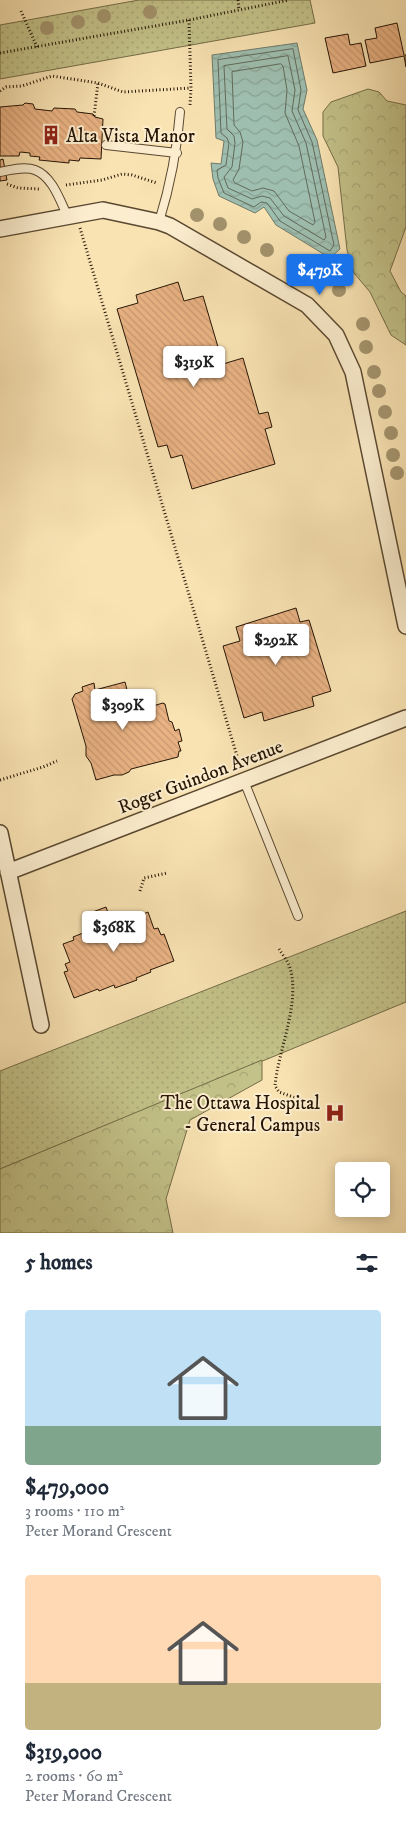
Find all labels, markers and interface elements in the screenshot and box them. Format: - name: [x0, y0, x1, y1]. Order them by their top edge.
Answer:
- building icon: Alta Vista Manor: [40, 124, 62, 146]
- place label: Alta Vista Manor: [66, 125, 195, 148]
- pin: $479K: [285, 254, 355, 296]
- text: $479K: [297, 260, 343, 280]
- pin: $319K: [159, 346, 229, 388]
- text: $319K: [174, 352, 214, 372]
- pin: $292K: [241, 624, 311, 666]
- text: $292K: [254, 630, 298, 650]
- pin: $309K: [88, 688, 158, 731]
- text: $309K: [102, 695, 144, 715]
- street label: Roger Guindon Avenue: [115, 735, 286, 819]
- pin: $368K: [79, 910, 149, 953]
- text: $368K: [93, 917, 135, 937]
- place label: The Ottawa Hospital - General Campus: [160, 1092, 320, 1137]
- hospital icon: The Ottawa Hospital - General Campus: [324, 1102, 346, 1124]
- map controls: [335, 1162, 390, 1217]
- button: locate: [335, 1162, 390, 1217]
- icon: filters: [353, 1249, 381, 1277]
- text: 5 homes: [25, 1250, 93, 1276]
- icon: home: [158, 1343, 248, 1433]
- text: $479,000: [25, 1475, 109, 1501]
- text: 3 rooms · 110 m²: [25, 1501, 124, 1521]
- text: Peter Morand Crescent: [25, 1521, 172, 1541]
- icon: home: [158, 1608, 248, 1698]
- text: $319,000: [25, 1740, 102, 1766]
- text: 2 rooms · 60 m²: [25, 1766, 123, 1786]
- text: Peter Morand Crescent: [25, 1786, 172, 1806]

